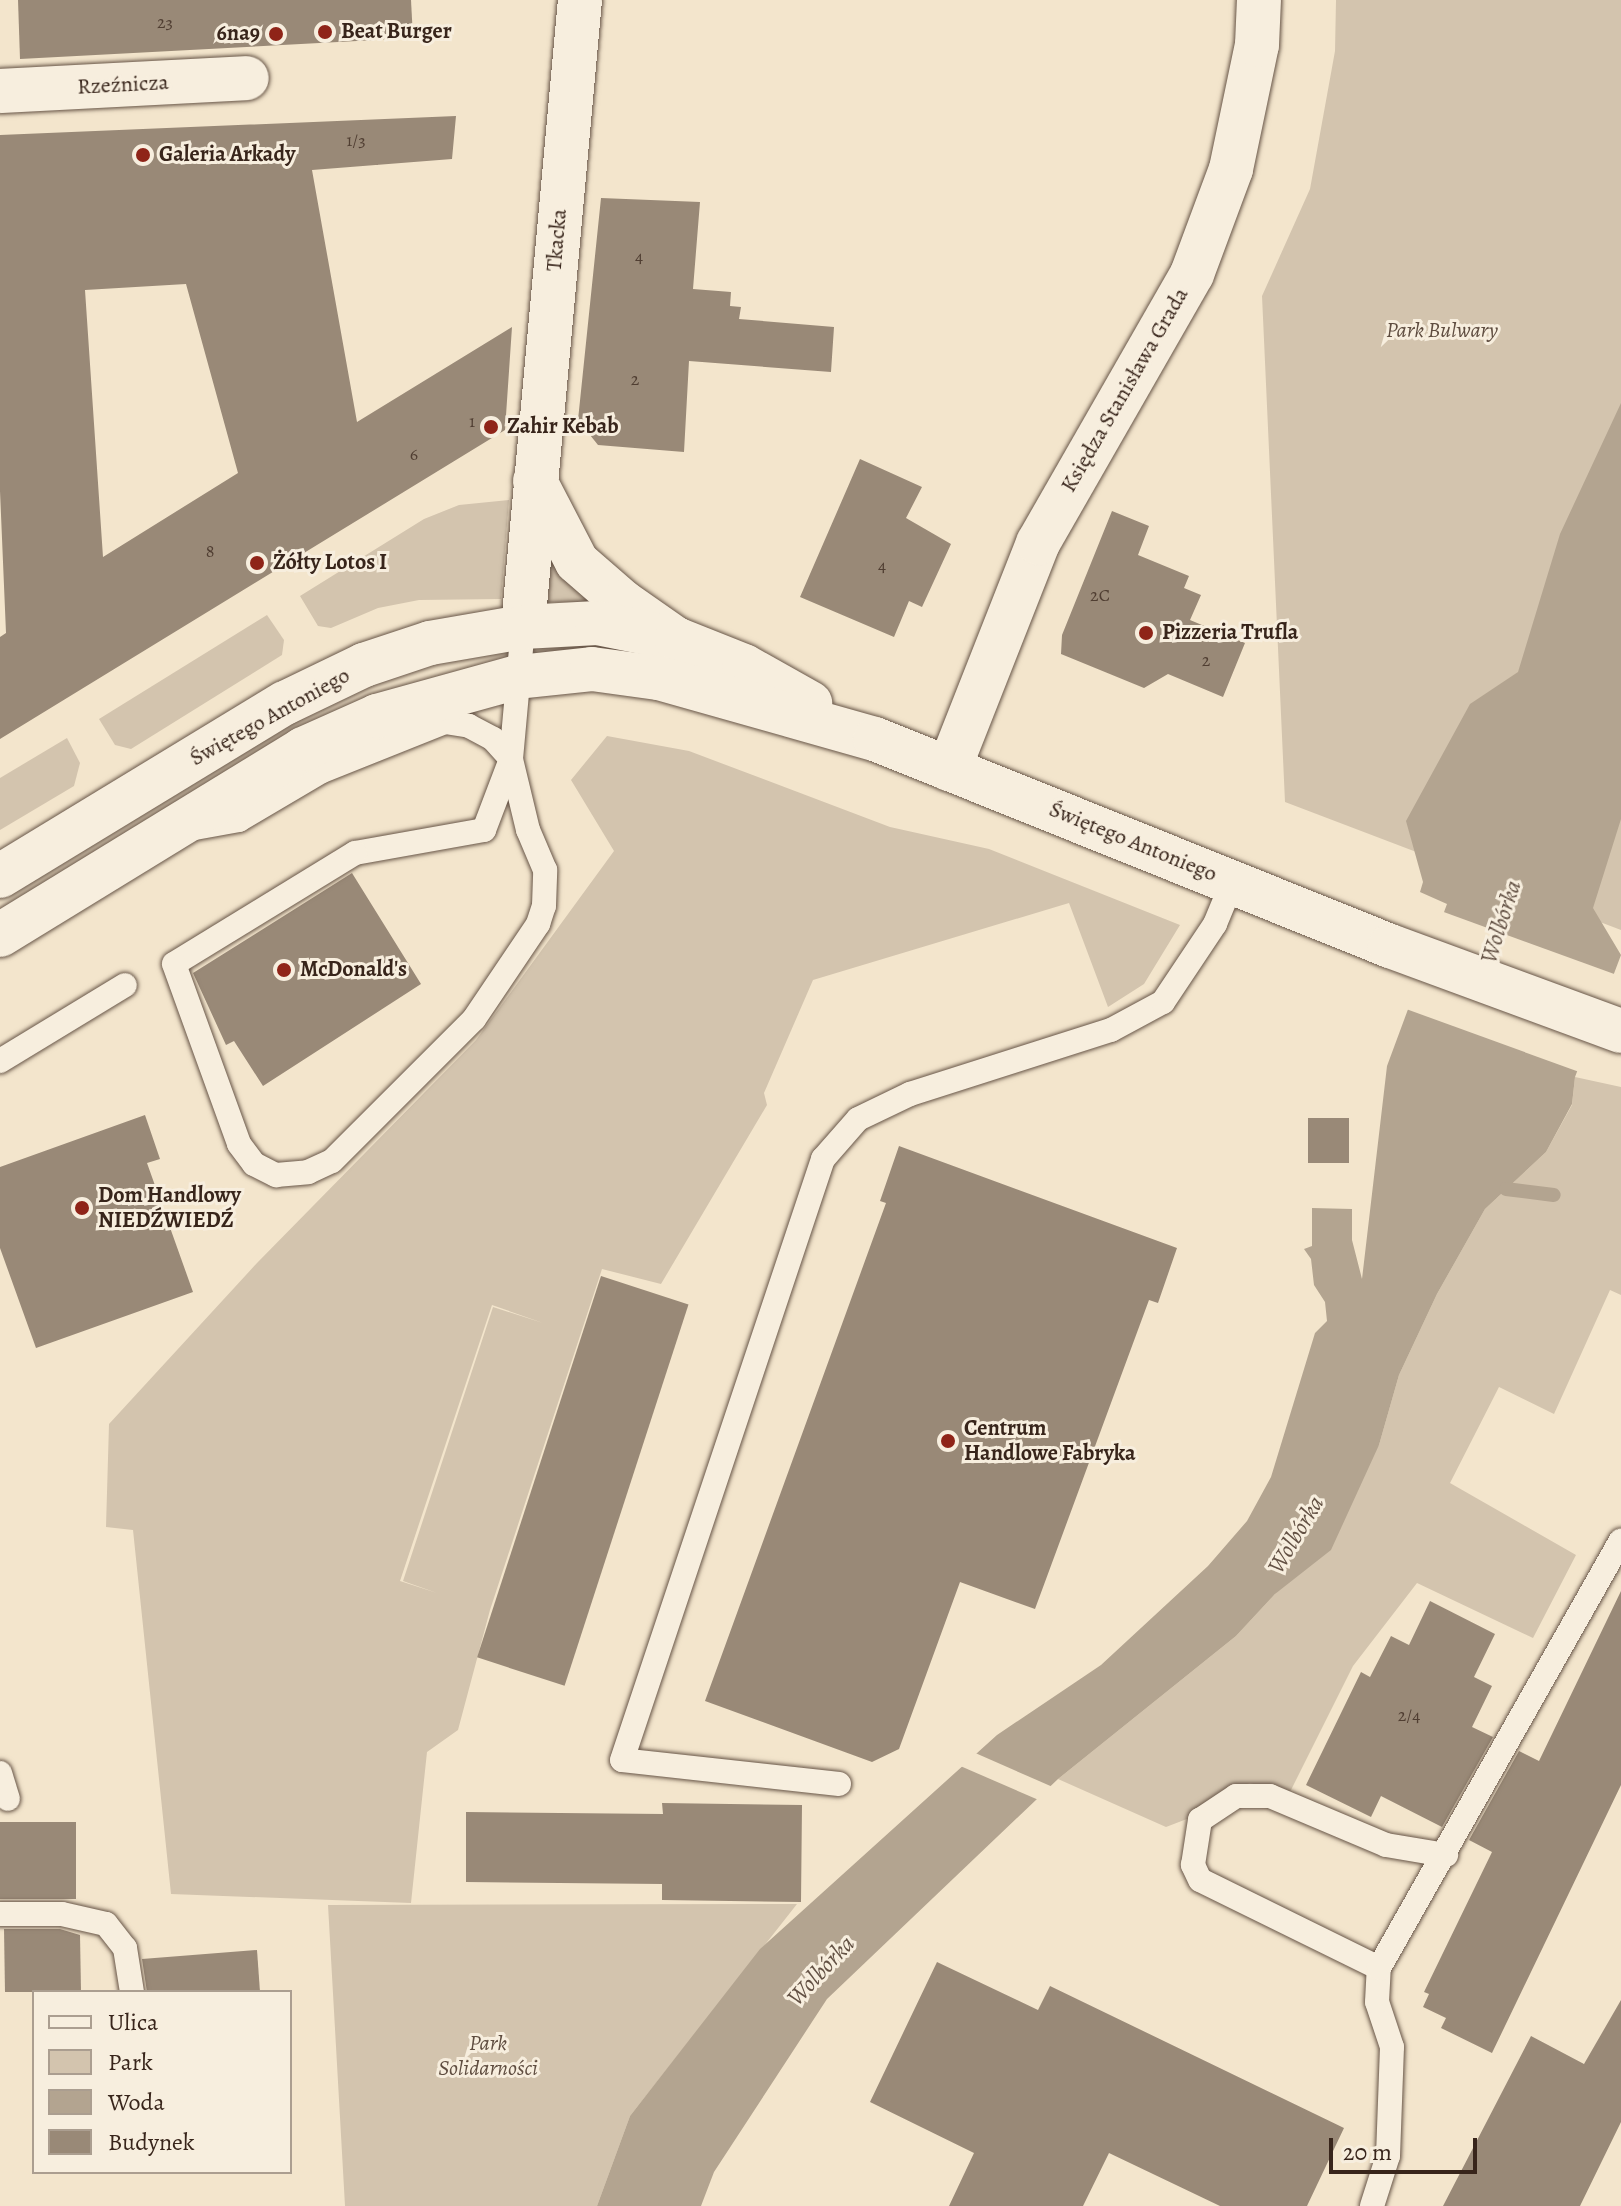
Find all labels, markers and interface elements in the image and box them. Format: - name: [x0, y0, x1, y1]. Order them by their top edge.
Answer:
- house number: 23: [157, 11, 173, 33]
- place label: Beat Burger: [341, 19, 452, 45]
- place label: 6na9: [217, 21, 260, 47]
- marker: Beat Burger: [316, 23, 334, 41]
- marker: 6na9: [267, 25, 285, 43]
- street label: Rzeźnicza: [77, 69, 169, 101]
- house number: 1/3: [346, 129, 366, 151]
- place label: Galeria Arkady: [159, 142, 295, 168]
- marker: Galeria Arkady: [134, 146, 152, 164]
- street label: Tkacka: [541, 208, 573, 272]
- house number: 4: [635, 245, 643, 267]
- street label: Księdza Stanisława Grada: [1056, 283, 1194, 497]
- park label: Park Bulwary: [1386, 318, 1498, 344]
- house number: 2: [631, 368, 639, 390]
- house number: 1: [469, 410, 475, 432]
- place label: Zahir Kebab: [507, 414, 619, 440]
- marker: Zahir Kebab: [482, 418, 500, 436]
- house number: 6: [410, 443, 418, 465]
- house number: 8: [206, 540, 214, 562]
- place label: Żółty Lotos I: [273, 550, 387, 576]
- marker: Żółty Lotos I: [248, 554, 266, 572]
- house number: 4: [878, 554, 886, 576]
- house number: 2C: [1090, 584, 1110, 606]
- place label: Pizzeria Trufla: [1162, 620, 1298, 646]
- marker: Pizzeria Trufla: [1137, 624, 1155, 642]
- house number: 2: [1202, 649, 1210, 671]
- street label: Świętego Antoniego: [186, 662, 354, 772]
- street label: Świętego Antoniego: [1045, 796, 1221, 888]
- water label: Wolbórka: [1474, 877, 1528, 967]
- place label: McDonald's: [300, 957, 407, 983]
- marker: McDonald's: [275, 961, 293, 979]
- place label: Dom Handlowy NIEDŹWIEDŹ: [98, 1182, 241, 1234]
- marker: Dom Handlowy NIEDŹWIEDŹ: [73, 1199, 91, 1217]
- place label: Centrum Handlowe Fabryka: [964, 1415, 1136, 1466]
- marker: Centrum Handlowe Fabryka: [939, 1432, 957, 1450]
- water label: Wolbórka: [1262, 1491, 1330, 1579]
- house number: 2/4: [1398, 1704, 1420, 1726]
- water label: Wolbórka: [781, 1930, 861, 2012]
- legend: [32, 1990, 292, 2174]
- text: Ulica: [108, 2006, 158, 2038]
- park label: Park Solidarności: [438, 2030, 538, 2082]
- text: Park: [108, 2046, 153, 2078]
- text: Woda: [108, 2086, 165, 2118]
- scale bar: [1333, 2122, 1481, 2172]
- text: Budynek: [108, 2126, 195, 2158]
- text: 20 m: [1343, 2136, 1392, 2168]

